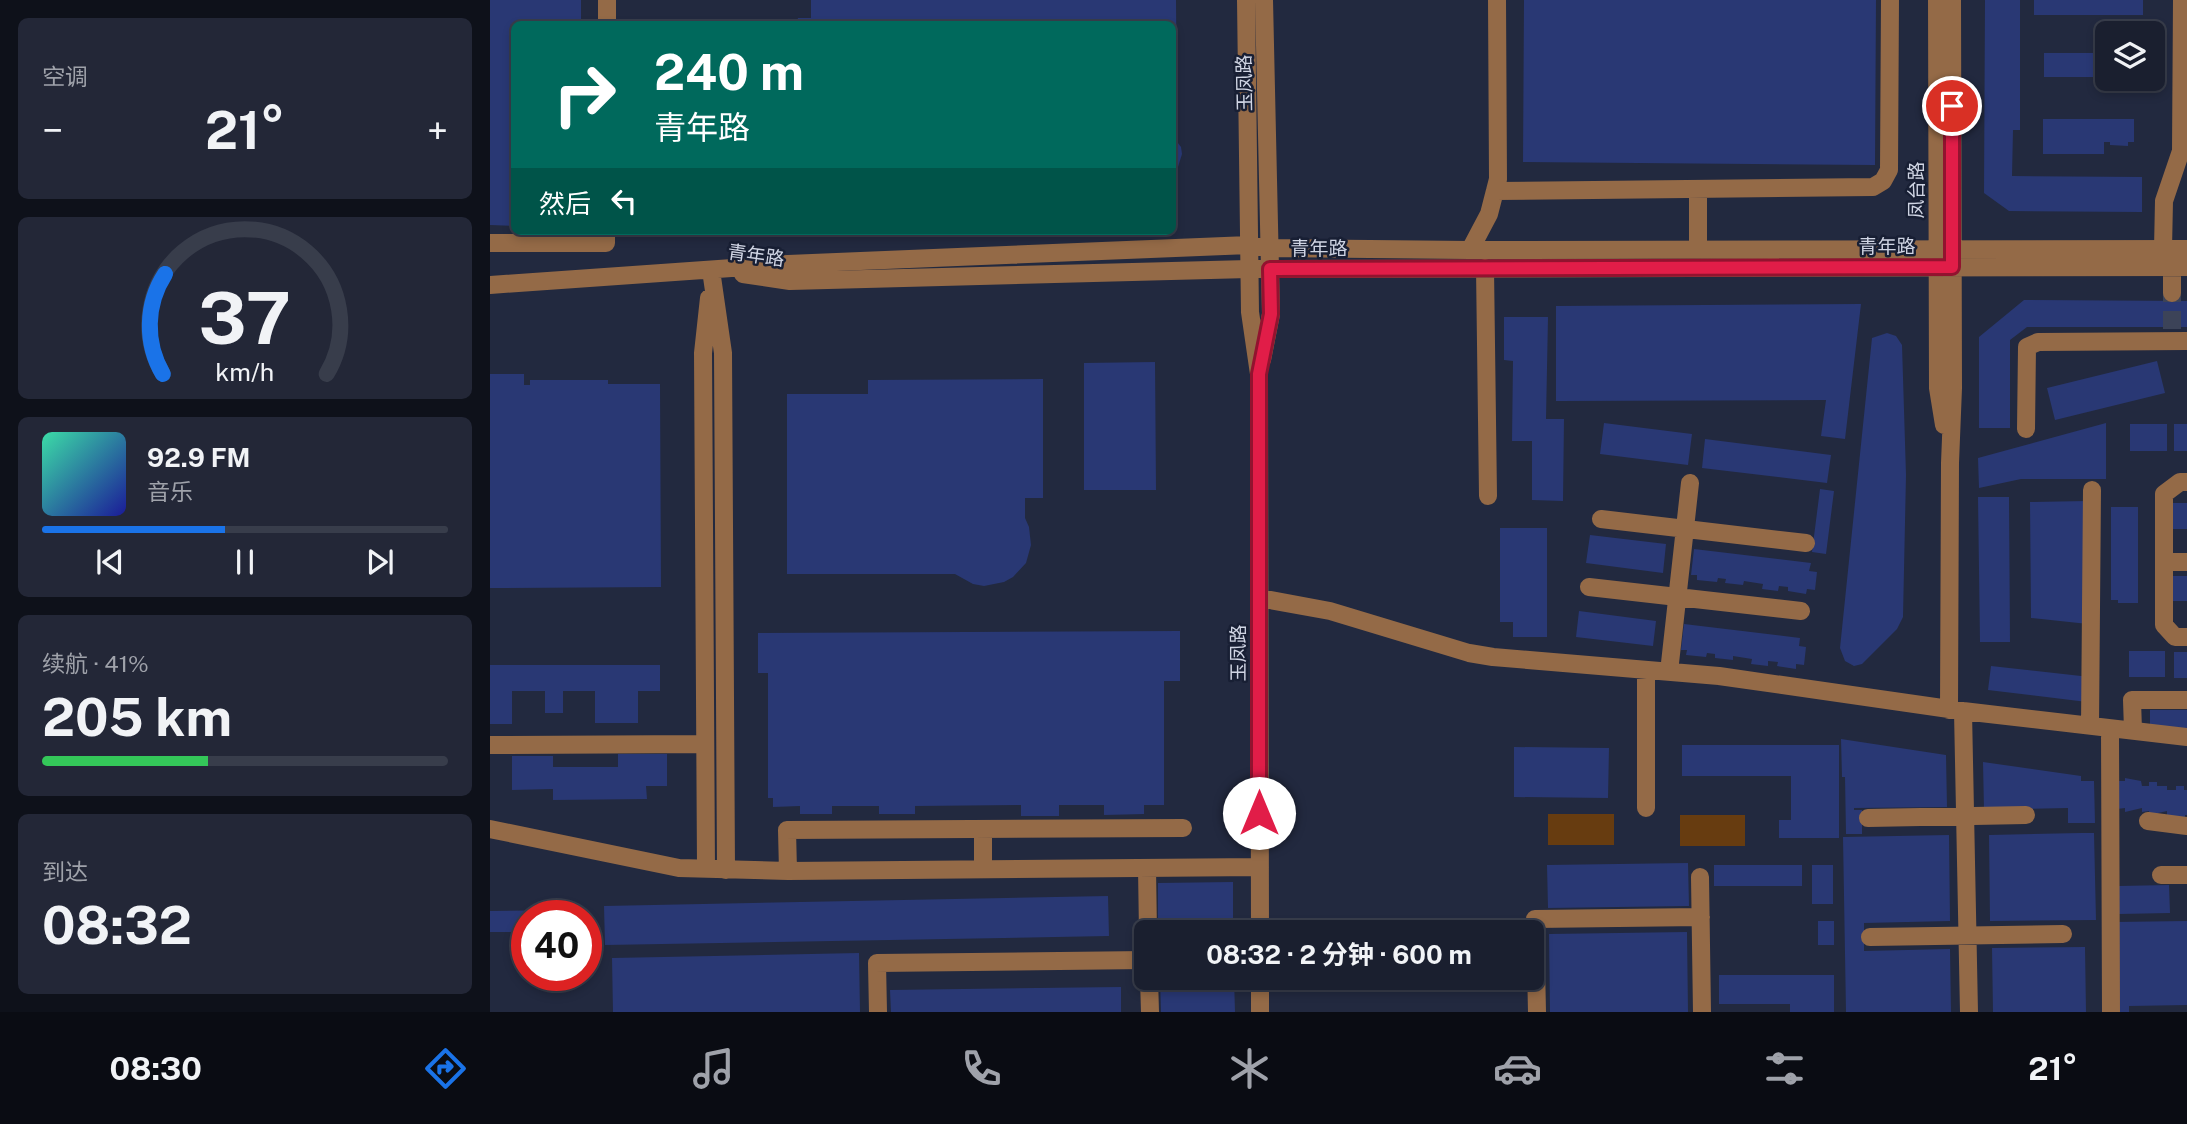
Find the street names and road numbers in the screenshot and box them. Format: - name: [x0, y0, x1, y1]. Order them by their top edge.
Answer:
- street label: 玉凤路: [1233, 54, 1255, 112]
- street label: 凤台路: [1905, 161, 1927, 219]
- street label: 青年路: [1858, 235, 1916, 257]
- street label: 青年路: [1290, 237, 1348, 259]
- street label: 青年路: [726, 240, 786, 270]
- street label: 玉凤路: [1227, 624, 1249, 682]

